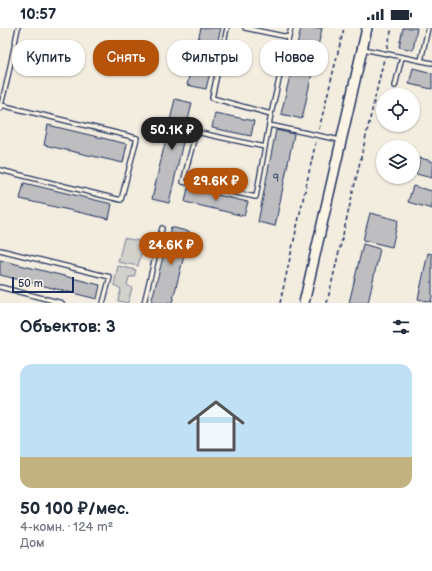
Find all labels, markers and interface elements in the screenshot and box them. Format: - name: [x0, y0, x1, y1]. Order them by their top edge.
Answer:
- text: 10:57: [20, 5, 56, 24]
- chip: Купить: [12, 40, 85, 76]
- chip: Снять: [93, 40, 159, 76]
- chip: Фильтры: [167, 40, 252, 76]
- chip: Новое: [260, 40, 328, 76]
- map controls: [376, 88, 420, 184]
- button: locate: [376, 88, 420, 132]
- pin: 50.1K ₽: [135, 117, 209, 151]
- text: 50.1K ₽: [150, 122, 194, 138]
- button: layers: [376, 140, 420, 184]
- pin: 29.6K ₽: [179, 168, 253, 202]
- house number: 9: [273, 172, 279, 185]
- text: 29.6K ₽: [193, 173, 239, 189]
- pin: 24.6K ₽: [134, 232, 208, 266]
- text: 24.6K ₽: [148, 237, 194, 253]
- scale bar: [12, 275, 74, 294]
- text: 50 m: [18, 277, 43, 290]
- icon: filters: [390, 316, 412, 338]
- text: Объектов: 3: [20, 317, 116, 337]
- icon: home: [180, 390, 252, 462]
- text: 50 100 ₽/мес.: [20, 499, 129, 519]
- text: 4-комн. · 124 m²: [20, 519, 113, 535]
- text: Дом: [20, 535, 45, 551]

